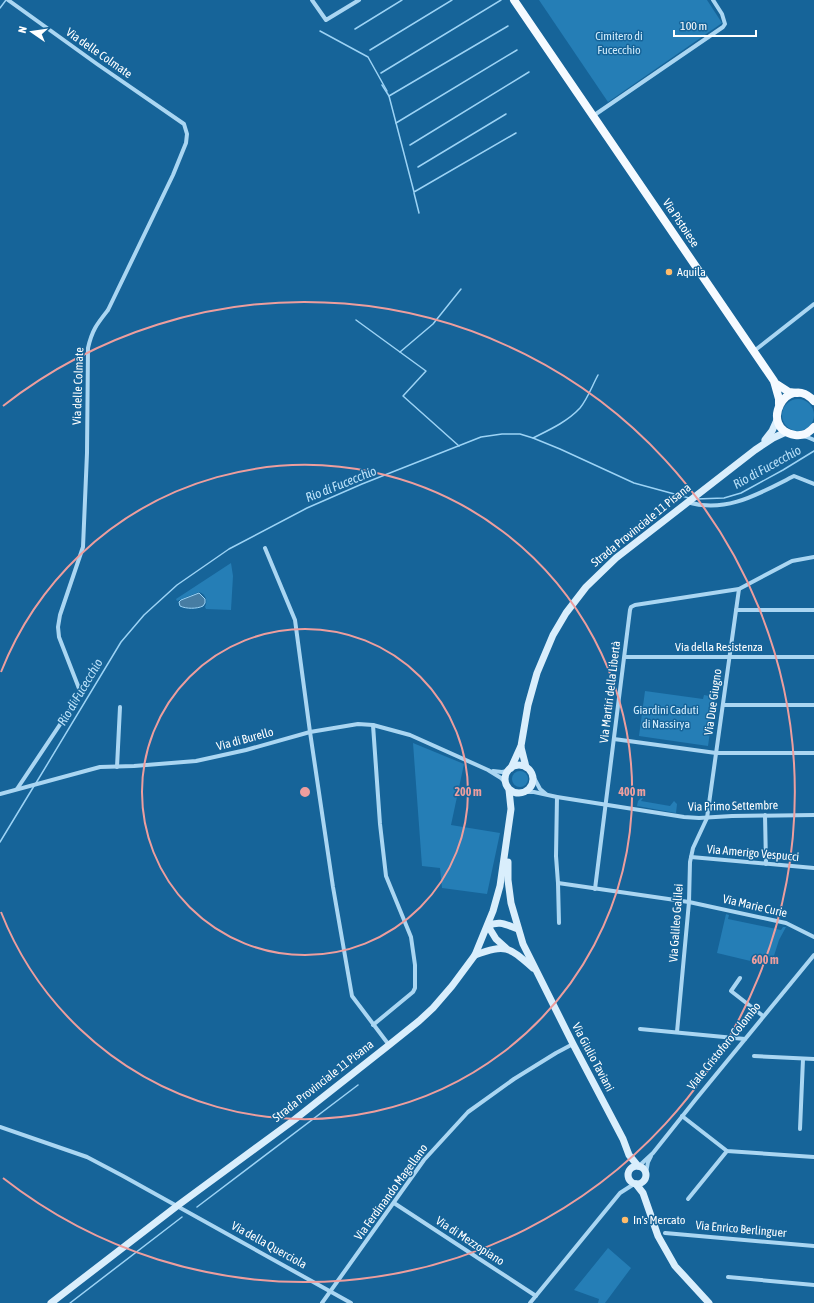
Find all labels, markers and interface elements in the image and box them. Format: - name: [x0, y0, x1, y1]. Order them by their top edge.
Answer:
- north arrow: [12, 12, 52, 52]
- scale bar: [674, 12, 756, 38]
- text: 100 m: [680, 19, 707, 33]
- text: N: [16, 25, 29, 34]
- street label: Via delle Colmate: [63, 25, 135, 81]
- park label: Cimitero di Fucecchio: [595, 29, 643, 57]
- street label: Via Pistoiese: [660, 196, 702, 250]
- place label: Aquila: [677, 265, 706, 279]
- marker: Aquila: [664, 267, 674, 277]
- street label: Via delle Colmate: [70, 347, 86, 425]
- water label: Rio di Fucecchio: [730, 442, 804, 492]
- water label: Rio di Fucecchio: [303, 463, 379, 505]
- street label: Strada Provinciale 11 Pisana: [588, 480, 694, 570]
- street label: Via Martiri della Libertà: [597, 640, 623, 744]
- street label: Via della Resistenza: [675, 640, 763, 654]
- water label: Rio di Fucecchio: [54, 656, 106, 728]
- street label: Via Due Giugno: [701, 667, 725, 736]
- park label: Giardini Caduti di Nassirya: [633, 703, 699, 731]
- street label: Via di Burello: [215, 725, 275, 753]
- centre of rings: [298, 785, 312, 799]
- text: 200 m: [454, 785, 482, 799]
- text: 400 m: [617, 785, 646, 799]
- street label: Via Primo Settembre: [688, 798, 778, 814]
- street label: Via Amerigo Vespucci: [706, 842, 800, 864]
- street label: Via Galileo Galilei: [666, 883, 686, 963]
- street label: Via Marie Curie: [721, 892, 789, 920]
- text: 600 m: [751, 953, 779, 967]
- street label: Viale Cristoforo Colombo: [684, 999, 764, 1093]
- street label: Via Giulio Taviani: [569, 1020, 617, 1094]
- street label: Strada Provinciale 11 Pisana: [270, 1037, 376, 1125]
- street label: Via Ferdinando Magellano: [351, 1141, 431, 1243]
- place label: In's Mercato: [633, 1213, 686, 1227]
- street label: Via di Mezzopiano: [433, 1214, 507, 1269]
- marker: In's Mercato: [620, 1215, 630, 1225]
- street label: Via Enrico Berlinguer: [695, 1218, 787, 1240]
- street label: Via della Querciola: [229, 1219, 309, 1271]

